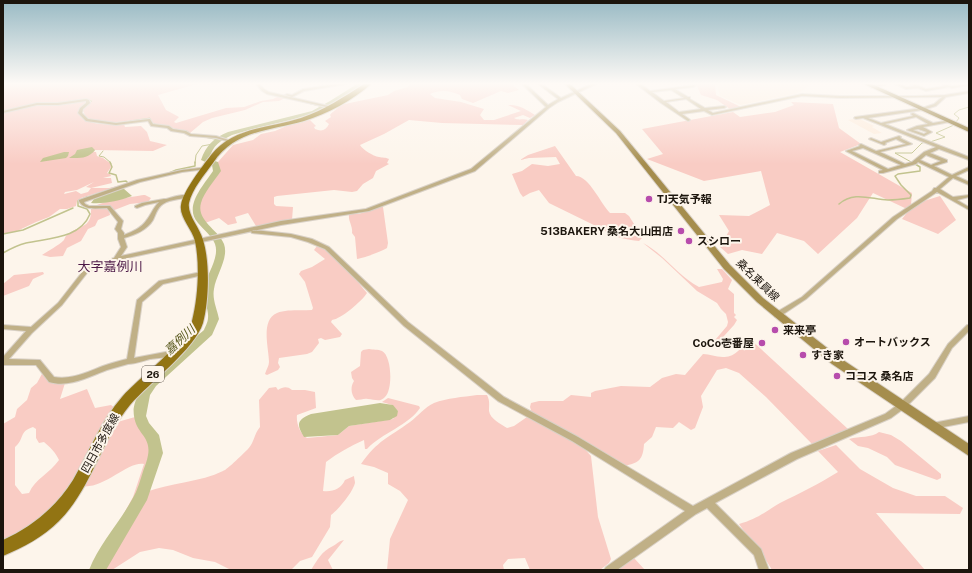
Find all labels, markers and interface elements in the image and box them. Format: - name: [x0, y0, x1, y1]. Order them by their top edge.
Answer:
- place label: TJ天気予報: [657, 193, 712, 205]
- marker: TJ天気予報: [644, 194, 654, 204]
- place label: 513BAKERY 桑名大山田店: [540, 225, 673, 237]
- marker: 513BAKERY 桑名大山田店: [676, 226, 686, 236]
- place label: スシロー: [697, 235, 741, 247]
- marker: スシロー: [684, 236, 694, 246]
- street label: 桑名東員線: [734, 257, 782, 303]
- district label: 大字嘉例川: [77, 259, 143, 274]
- water label: 嘉例川: [162, 321, 199, 357]
- place label: 来来亭: [783, 324, 816, 336]
- marker: 来来亭: [770, 325, 780, 335]
- place label: オートバックス: [854, 336, 931, 348]
- place label: CoCo壱番屋: [693, 337, 754, 349]
- marker: オートバックス: [841, 337, 851, 347]
- marker: CoCo壱番屋: [757, 338, 767, 348]
- place label: すき家: [811, 349, 844, 361]
- marker: すき家: [798, 350, 808, 360]
- road number: 26: [142, 366, 164, 382]
- place label: ココス 桑名店: [845, 370, 913, 382]
- marker: ココス 桑名店: [832, 371, 842, 381]
- street label: 四日市多度線: [79, 411, 121, 475]

